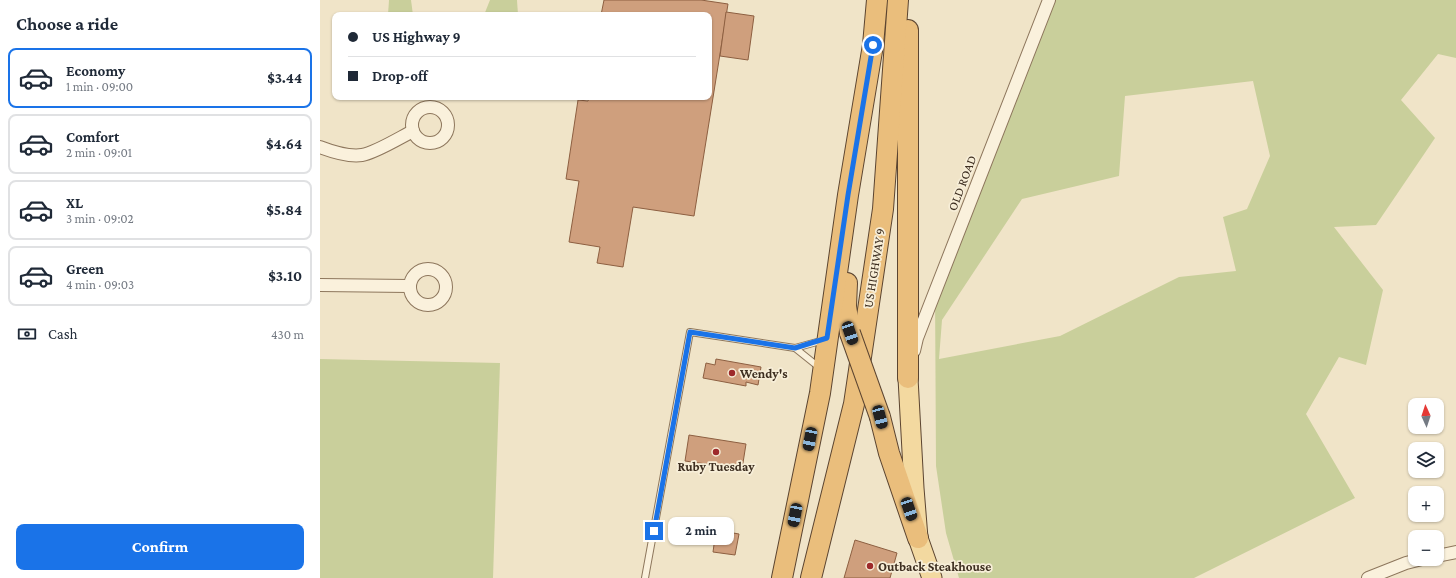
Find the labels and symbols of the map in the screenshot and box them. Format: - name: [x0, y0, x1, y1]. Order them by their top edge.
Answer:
- route start: [864, 36, 882, 54]
- street label: OLD ROAD: [945, 153, 979, 213]
- street label: US HIGHWAY 9: [860, 227, 888, 309]
- car: [840, 320, 860, 346]
- place label: Wendy's: [739, 366, 788, 381]
- marker: Wendy's: [727, 368, 737, 378]
- north arrow: [1408, 398, 1444, 434]
- car: [871, 404, 889, 430]
- car: [802, 426, 818, 452]
- marker: Ruby Tuesday: [711, 447, 721, 457]
- place label: Ruby Tuesday: [677, 459, 755, 474]
- car: [899, 496, 919, 522]
- car: [787, 502, 803, 528]
- callout: 2 min: [668, 517, 734, 545]
- route end: [645, 522, 663, 540]
- place label: Outback Steakhouse: [878, 559, 991, 574]
- marker: Outback Steakhouse: [865, 561, 875, 571]

